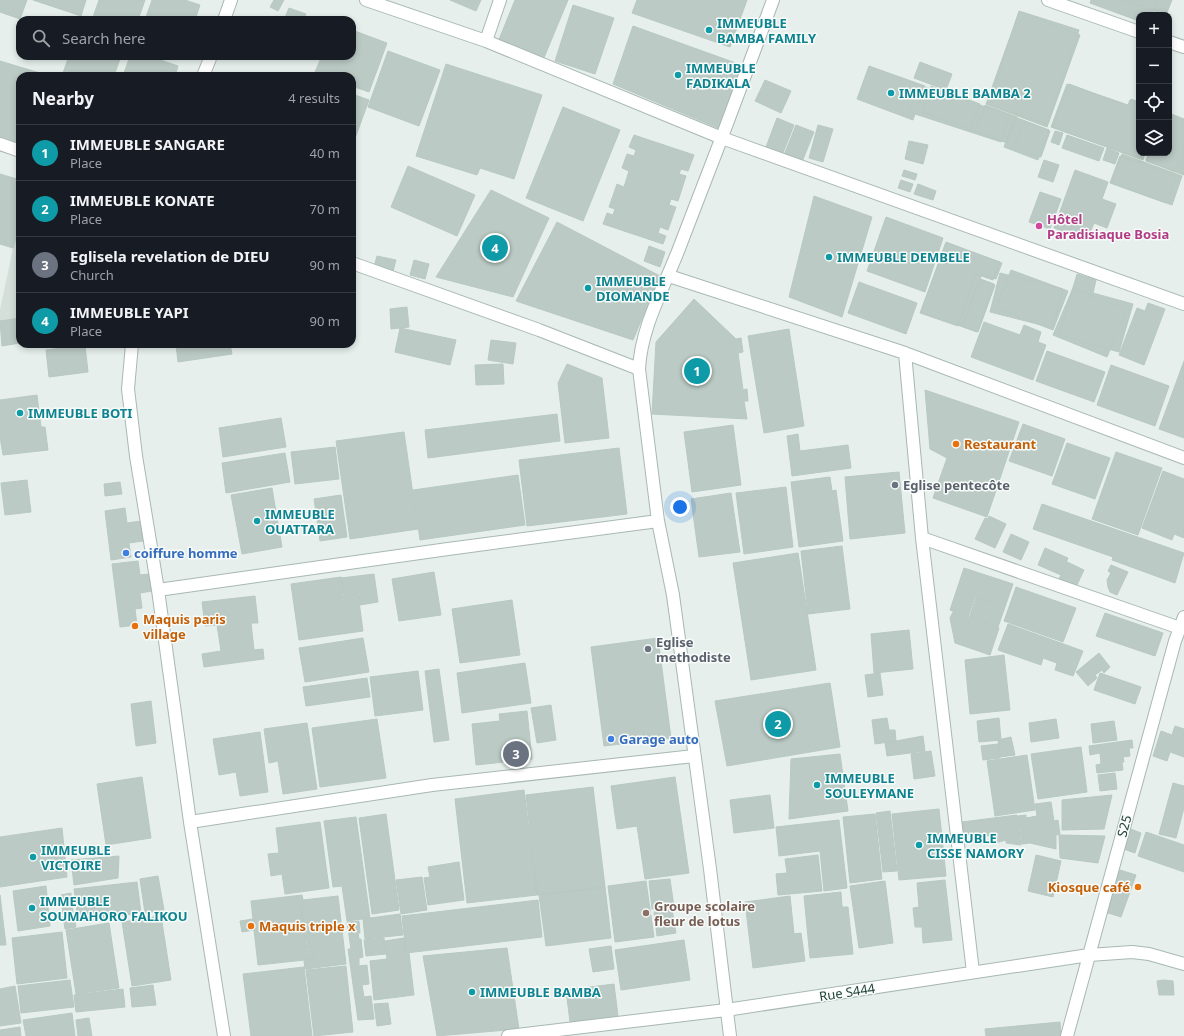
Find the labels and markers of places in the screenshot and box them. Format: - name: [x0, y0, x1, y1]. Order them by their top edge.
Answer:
- place label: IMMEUBLE BAMBA FAMILY: [717, 14, 817, 47]
- marker: IMMEUBLE BAMBA FAMILY: [704, 25, 714, 35]
- place label: IMMEUBLE FADIKALA: [686, 59, 756, 92]
- marker: IMMEUBLE FADIKALA: [673, 70, 683, 80]
- place label: IMMEUBLE BAMBA 2: [899, 84, 1031, 102]
- marker: IMMEUBLE BAMBA 2: [886, 88, 896, 98]
- place label: Hôtel Paradisiaque Bosia: [1047, 210, 1169, 243]
- marker: Hôtel Paradisiaque Bosia: [1034, 221, 1044, 231]
- pin: 4: [482, 233, 508, 263]
- place label: IMMEUBLE DEMBELE: [837, 248, 970, 266]
- marker: IMMEUBLE DEMBELE: [824, 252, 834, 262]
- place label: IMMEUBLE DIOMANDE: [596, 272, 669, 305]
- marker: IMMEUBLE DIOMANDE: [583, 283, 593, 293]
- pin: 1: [684, 356, 710, 386]
- place label: IMMEUBLE BOTI: [28, 404, 132, 422]
- marker: IMMEUBLE BOTI: [15, 408, 25, 418]
- place label: Restaurant: [964, 435, 1036, 453]
- marker: Restaurant: [951, 439, 961, 449]
- place label: Eglise pentecôte: [903, 476, 1010, 494]
- marker: Eglise pentecôte: [890, 480, 900, 490]
- place label: IMMEUBLE OUATTARA: [265, 505, 335, 538]
- marker: IMMEUBLE OUATTARA: [252, 516, 262, 526]
- place label: coiffure homme: [134, 544, 238, 562]
- marker: coiffure homme: [121, 548, 131, 558]
- place label: Maquis paris village: [143, 610, 226, 643]
- marker: Maquis paris village: [130, 621, 140, 631]
- place label: Eglise methodiste: [656, 633, 731, 666]
- marker: Eglise methodiste: [643, 644, 653, 654]
- pin: 2: [765, 709, 791, 739]
- place label: Garage auto: [619, 730, 699, 748]
- marker: Garage auto: [606, 734, 616, 744]
- pin: 3: [503, 739, 529, 769]
- place label: IMMEUBLE SOULEYMANE: [825, 769, 914, 802]
- marker: IMMEUBLE SOULEYMANE: [812, 780, 822, 790]
- place label: IMMEUBLE CISSE NAMORY: [927, 829, 1025, 862]
- marker: IMMEUBLE CISSE NAMORY: [914, 840, 924, 850]
- place label: IMMEUBLE VICTOIRE: [41, 841, 111, 874]
- marker: IMMEUBLE VICTOIRE: [28, 852, 38, 862]
- place label: Kiosque café: [1048, 878, 1130, 896]
- marker: Kiosque café: [1133, 882, 1143, 892]
- place label: IMMEUBLE SOUMAHORO FALIKOU: [40, 892, 188, 925]
- place label: Groupe scolaire fleur de lotus: [654, 897, 755, 930]
- marker: IMMEUBLE SOUMAHORO FALIKOU: [27, 903, 37, 913]
- marker: Groupe scolaire fleur de lotus: [641, 908, 651, 918]
- place label: Maquis triple x: [259, 917, 356, 935]
- marker: Maquis triple x: [246, 921, 256, 931]
- place label: IMMEUBLE BAMBA: [480, 983, 601, 1001]
- marker: IMMEUBLE BAMBA: [467, 987, 477, 997]

